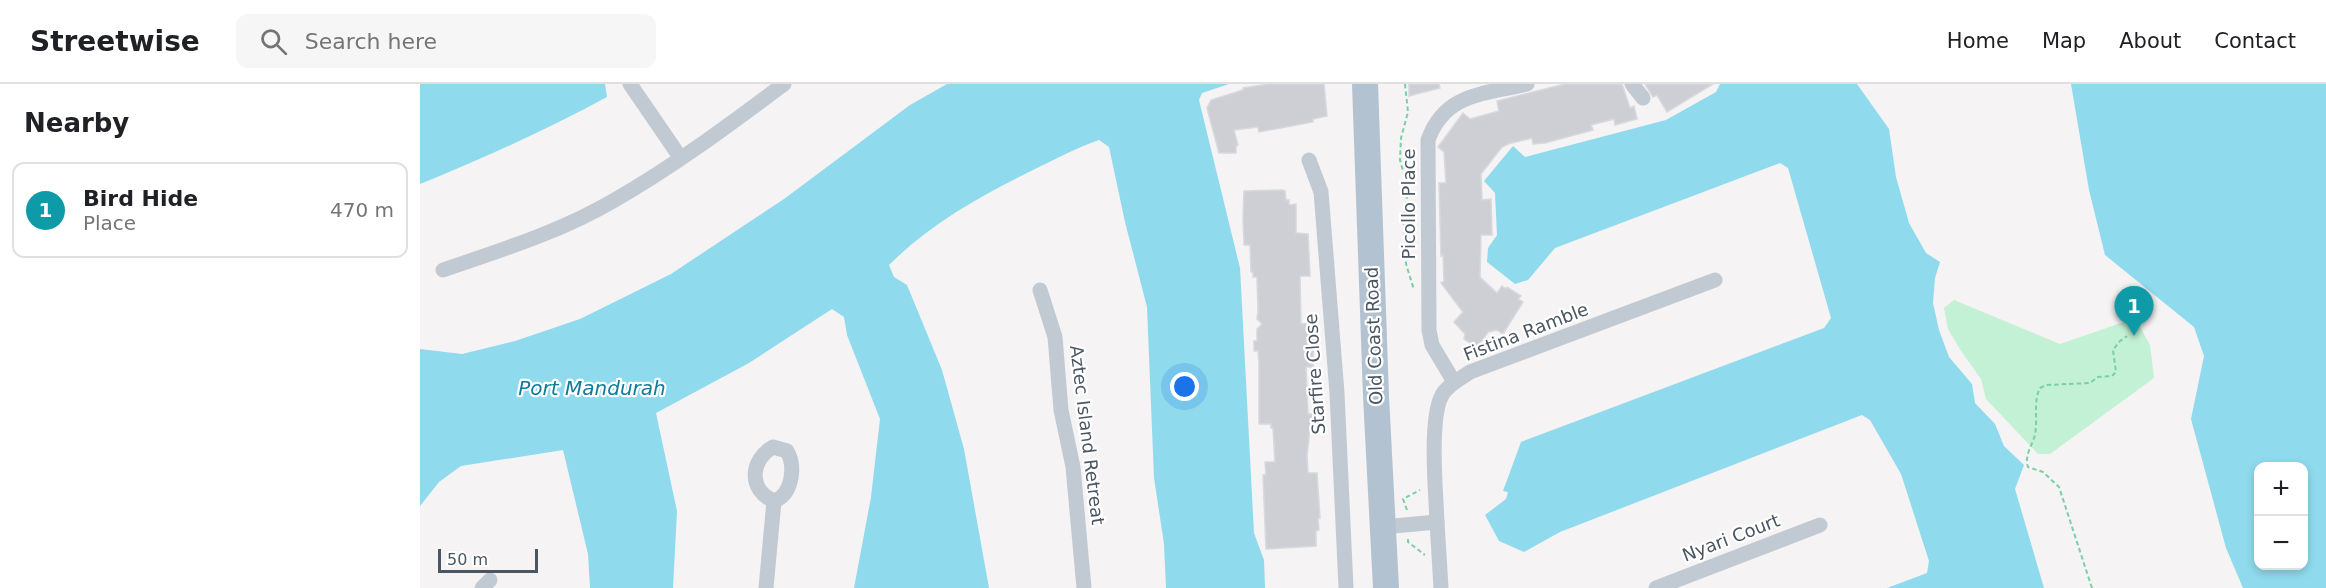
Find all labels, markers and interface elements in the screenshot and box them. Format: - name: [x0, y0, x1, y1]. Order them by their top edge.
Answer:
- search box: [236, 14, 656, 68]
- text: Streetwise: [30, 25, 200, 58]
- icon: search: [257, 25, 290, 58]
- text: Search here: [305, 29, 437, 54]
- text: Home: [1947, 29, 2009, 53]
- text: Map: [2042, 29, 2086, 53]
- text: About: [2119, 29, 2181, 53]
- text: Contact: [2214, 29, 2296, 53]
- text: Nearby: [24, 108, 129, 138]
- street label: Picollo Place: [1398, 149, 1419, 259]
- text: Bird Hide: [83, 186, 198, 211]
- text: 1: [39, 198, 52, 222]
- text: 470 m: [330, 198, 394, 222]
- text: Place: [83, 211, 136, 235]
- street label: Old Coast Road: [1361, 267, 1386, 405]
- pin: 1: [2114, 286, 2154, 336]
- street label: Fistina Ramble: [1461, 298, 1591, 365]
- street label: Starfire Close: [1300, 313, 1329, 435]
- street label: Aztec Island Retreat: [1066, 344, 1109, 526]
- your location: [1170, 372, 1199, 401]
- water label: Port Mandurah: [518, 376, 666, 400]
- map controls: [2254, 462, 2308, 570]
- button: +: [2254, 462, 2308, 516]
- street label: Nyari Court: [1679, 509, 1783, 566]
- button: −: [2254, 516, 2308, 570]
- scale bar: [438, 546, 538, 574]
- text: 50 m: [447, 550, 488, 569]

